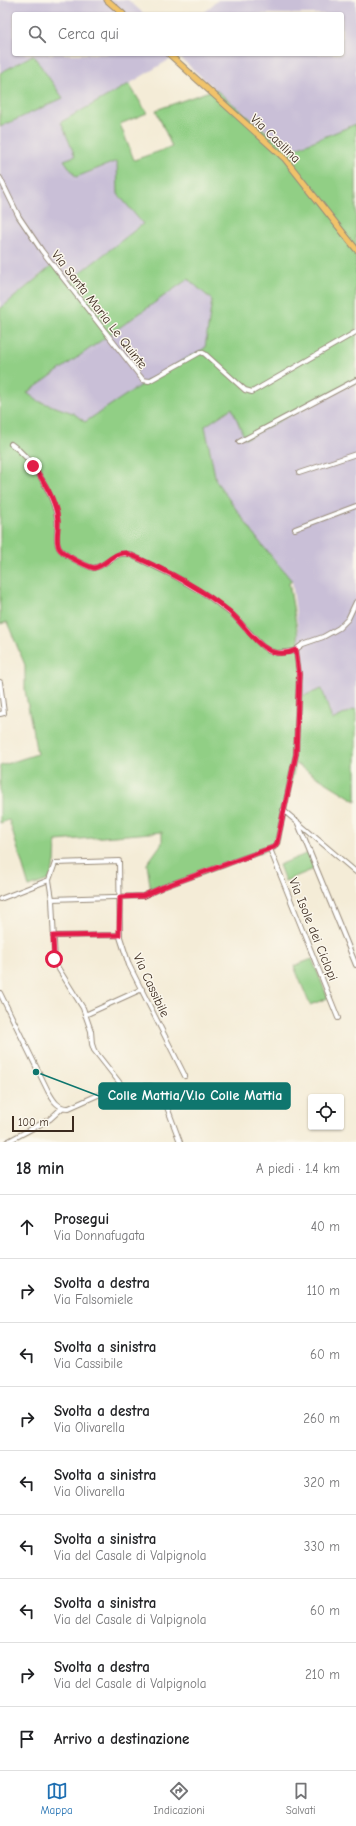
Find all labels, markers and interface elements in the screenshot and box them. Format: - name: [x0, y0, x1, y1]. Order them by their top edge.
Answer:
- search box: [12, 12, 344, 56]
- icon: search: [26, 23, 48, 45]
- text: Cerca qui: [58, 25, 119, 43]
- street label: Via Casilina: [248, 111, 304, 166]
- street label: Via Santa Maria Le Quinte: [49, 247, 151, 372]
- route end: [24, 457, 42, 475]
- street label: Via Isole dei Ciclopi: [286, 876, 341, 983]
- route start: [45, 950, 63, 968]
- street label: Via Cassibile: [130, 951, 173, 1020]
- callout: Colle Mattia/V.lo Colle Mattia: [99, 1083, 290, 1109]
- text: Colle Mattia/V.lo Colle Mattia: [108, 1087, 282, 1104]
- map controls: [308, 1094, 344, 1130]
- button: locate: [308, 1094, 344, 1130]
- scale bar: [12, 1114, 74, 1133]
- text: 100 m: [18, 1116, 49, 1129]
- text: 18 min: [16, 1159, 64, 1178]
- text: A piedi · 1.4 km: [256, 1161, 340, 1176]
- text: Prosegui: [54, 1210, 109, 1228]
- icon: ahead: [16, 1216, 38, 1238]
- text: 40 m: [311, 1219, 340, 1234]
- text: Via Donnafugata: [54, 1228, 145, 1243]
- text: Svolta a destra: [54, 1274, 150, 1292]
- icon: right: [16, 1280, 38, 1302]
- text: 110 m: [307, 1283, 340, 1298]
- text: Via Falsomiele: [54, 1292, 133, 1307]
- text: Svolta a sinistra: [54, 1338, 156, 1356]
- icon: left: [16, 1344, 38, 1366]
- text: 60 m: [310, 1347, 340, 1362]
- text: Via Cassibile: [54, 1356, 123, 1371]
- text: Svolta a destra: [54, 1402, 150, 1420]
- icon: right: [16, 1408, 38, 1430]
- text: 260 m: [303, 1411, 340, 1426]
- text: Via Olivarella: [54, 1420, 125, 1435]
- text: Svolta a sinistra: [54, 1466, 156, 1484]
- icon: left: [16, 1472, 38, 1494]
- text: 320 m: [304, 1475, 340, 1490]
- text: Via Olivarella: [54, 1484, 125, 1499]
- text: Svolta a sinistra: [54, 1530, 156, 1548]
- icon: left: [16, 1536, 38, 1558]
- text: 330 m: [304, 1539, 340, 1554]
- text: Via del Casale di Valpignola: [54, 1548, 206, 1563]
- text: Svolta a sinistra: [54, 1594, 156, 1612]
- icon: left: [16, 1600, 38, 1622]
- text: 60 m: [310, 1603, 340, 1618]
- text: Via del Casale di Valpignola: [54, 1612, 206, 1627]
- text: Svolta a destra: [54, 1658, 150, 1676]
- icon: right: [16, 1664, 38, 1686]
- text: 210 m: [305, 1667, 340, 1682]
- text: Via del Casale di Valpignola: [54, 1676, 206, 1691]
- icon: arrive: [16, 1728, 38, 1750]
- text: Arrivo a destinazione: [54, 1730, 189, 1748]
- tab: Mappa: [40, 1780, 73, 1817]
- tab: Indicazioni: [154, 1780, 205, 1817]
- tab: Salvati: [286, 1780, 316, 1817]

